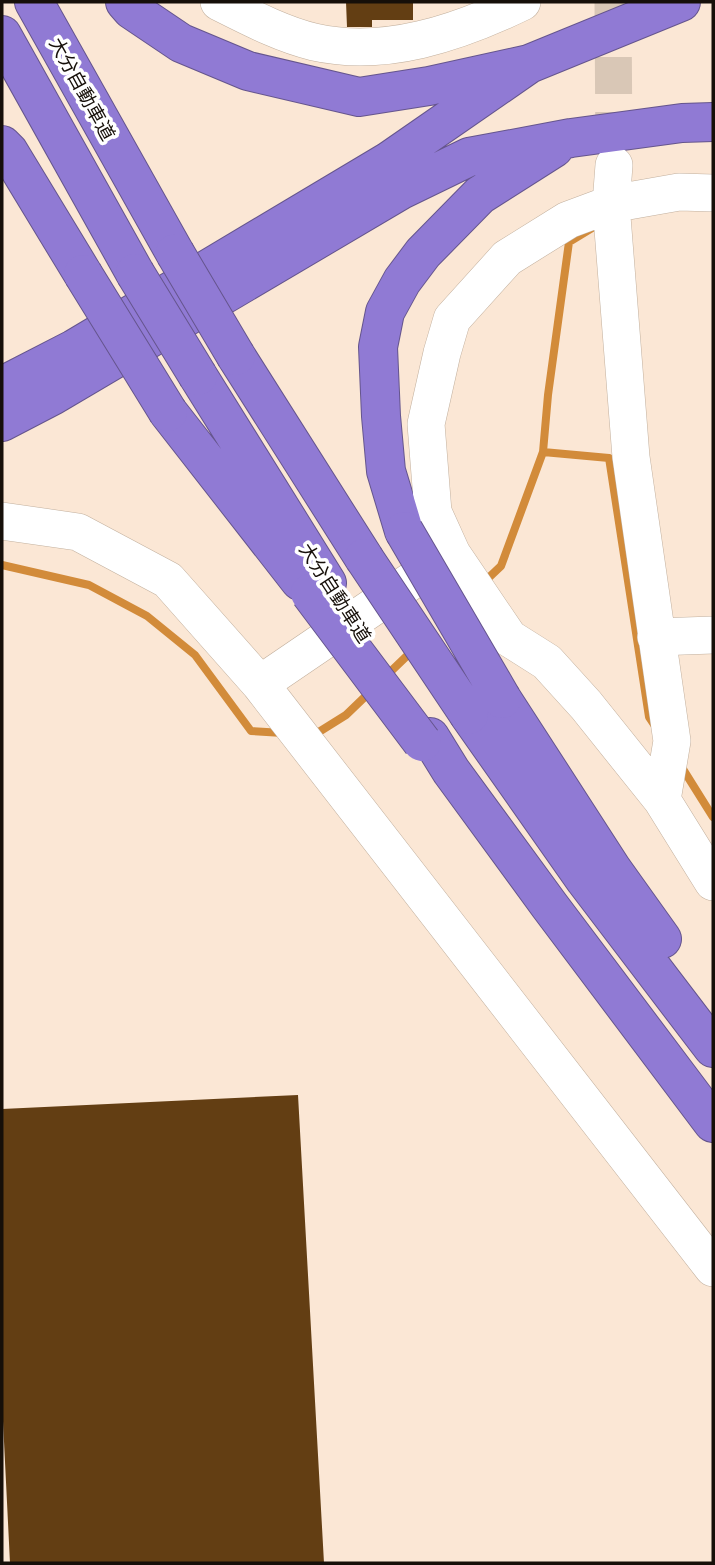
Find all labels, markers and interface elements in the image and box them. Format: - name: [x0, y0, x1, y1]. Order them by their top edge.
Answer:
- street label: 大分自動車道: [44, 34, 120, 144]
- street label: 大分自動車道: [294, 539, 376, 647]

